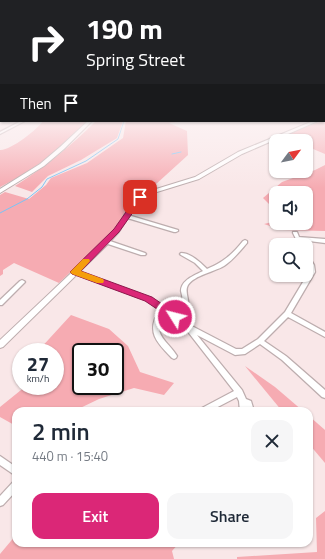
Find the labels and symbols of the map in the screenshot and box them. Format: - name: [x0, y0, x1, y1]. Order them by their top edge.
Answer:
- north arrow: [269, 134, 313, 178]
- pin: [123, 180, 157, 214]
- position arrow: [154, 296, 196, 338]
- speed limit sign: 30: [72, 343, 124, 395]

